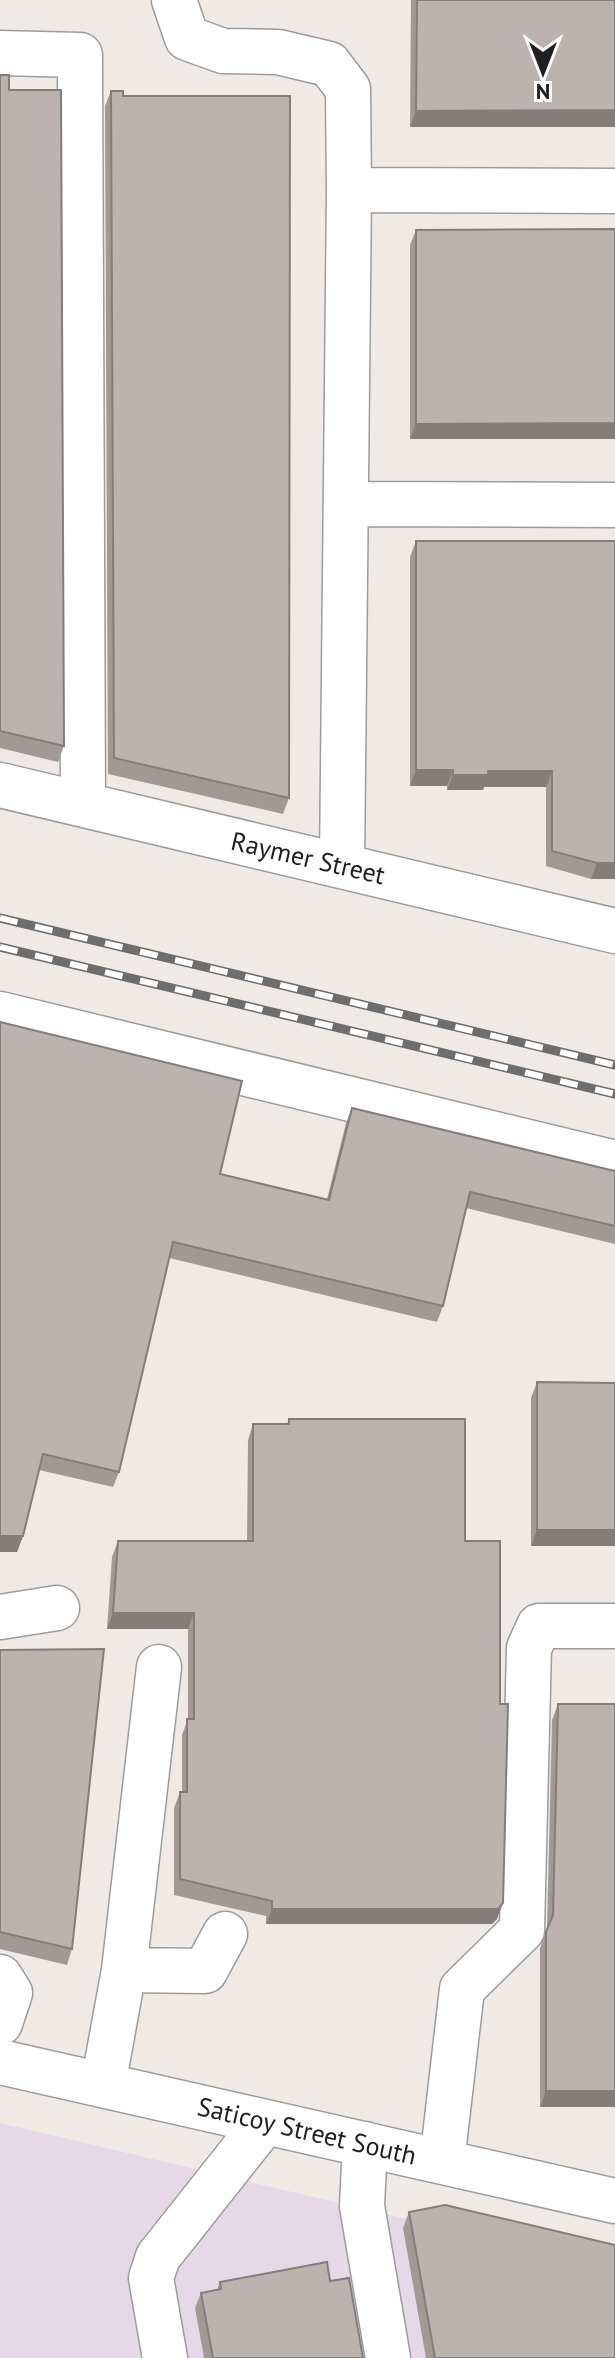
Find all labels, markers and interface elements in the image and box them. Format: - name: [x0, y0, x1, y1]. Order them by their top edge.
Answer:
- north arrow: [503, 32, 583, 112]
- text: N: [536, 78, 550, 106]
- street label: Raymer Street: [228, 824, 388, 891]
- street label: Saticoy Street South: [195, 2089, 420, 2172]

